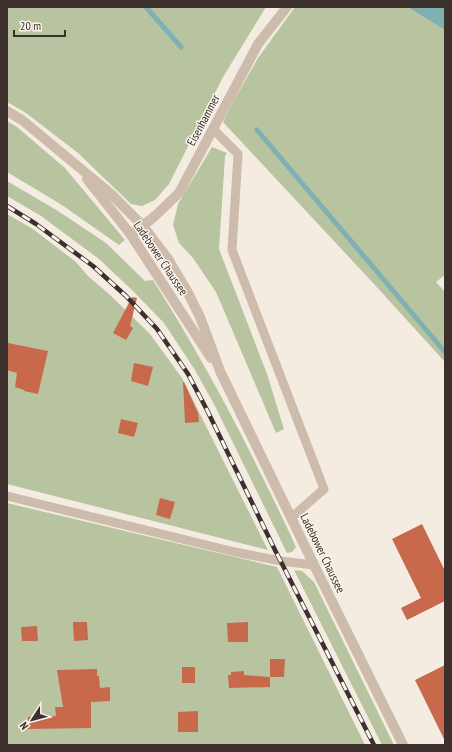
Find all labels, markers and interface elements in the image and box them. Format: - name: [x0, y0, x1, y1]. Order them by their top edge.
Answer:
- scale bar: [14, 12, 65, 38]
- text: 20 m: [20, 18, 41, 33]
- street label: Eisenhammer: [183, 91, 223, 148]
- street label: Ladebower Chaussee: [131, 218, 191, 298]
- street label: Ladebower Chaussee: [297, 511, 349, 595]
- north arrow: [12, 700, 52, 740]
- text: N: [16, 719, 31, 732]

